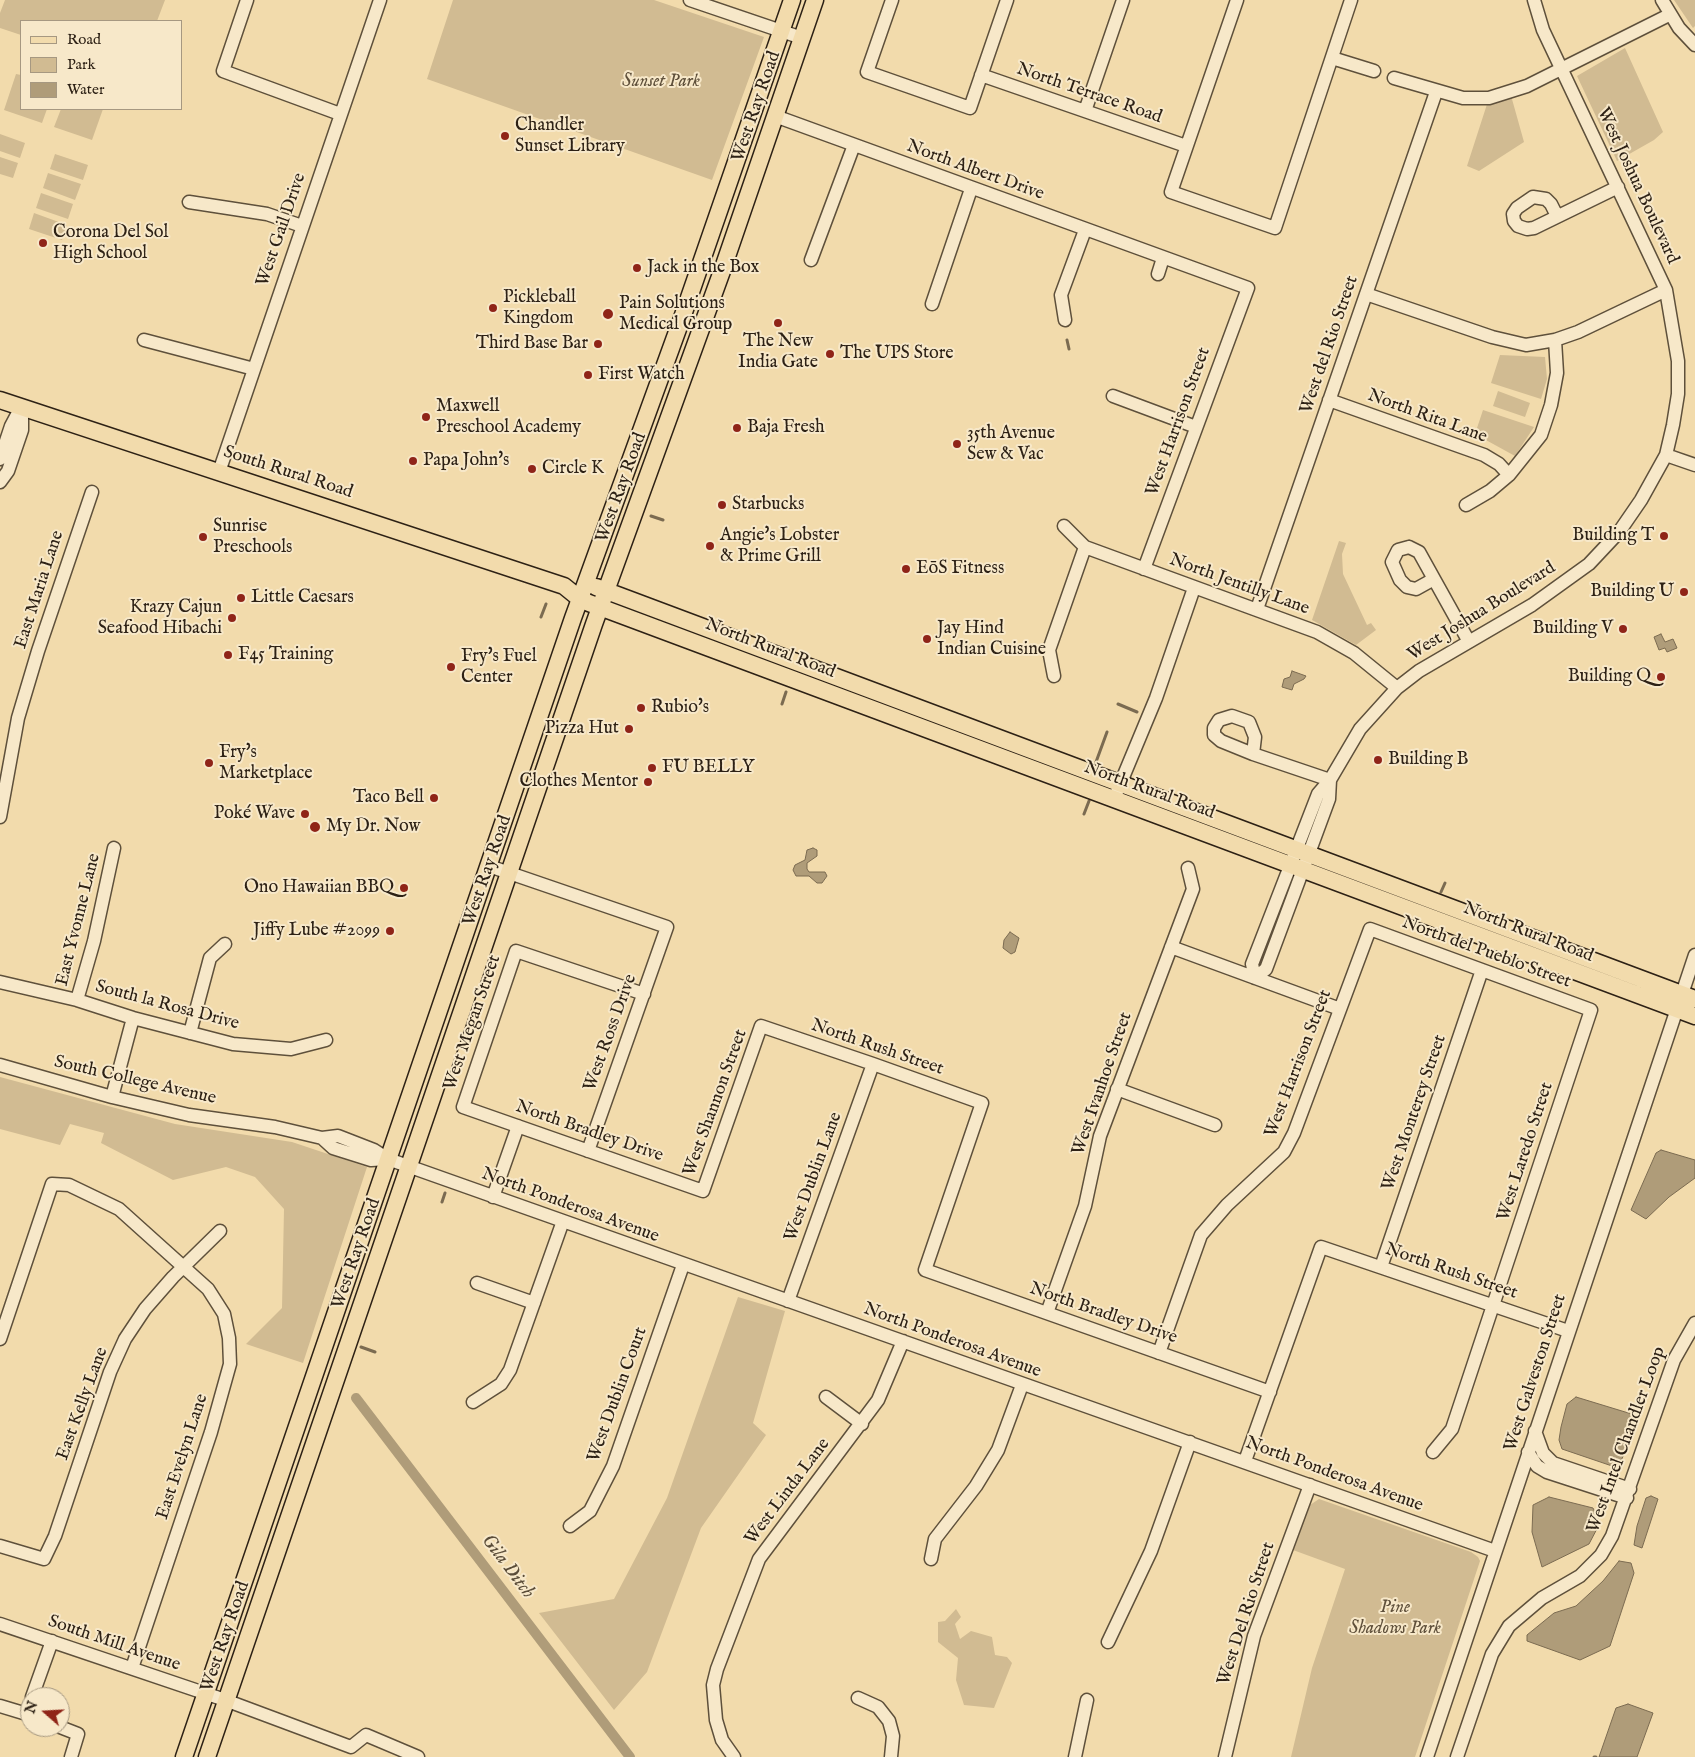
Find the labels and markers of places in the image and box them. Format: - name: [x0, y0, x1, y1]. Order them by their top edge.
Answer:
- place label: Chandler Sunset Library: [515, 115, 625, 158]
- marker: Chandler Sunset Library: [499, 130, 511, 142]
- place label: Corona Del Sol High School: [53, 222, 168, 264]
- marker: Corona Del Sol High School: [37, 237, 49, 249]
- place label: Jack in the Box: [647, 257, 759, 279]
- marker: Jack in the Box: [631, 262, 643, 274]
- place label: Pickleball Kingdom: [503, 287, 576, 330]
- place label: Pain Solutions Medical Group: [619, 293, 732, 336]
- marker: Pickleball Kingdom: [487, 302, 499, 314]
- marker: Pain Solutions Medical Group: [601, 307, 615, 321]
- marker: The New India Gate: [772, 317, 784, 329]
- place label: The New India Gate: [738, 331, 818, 374]
- place label: Third Base Bar: [476, 333, 588, 355]
- marker: Third Base Bar: [592, 338, 604, 350]
- place label: The UPS Store: [840, 343, 954, 365]
- marker: The UPS Store: [824, 348, 836, 360]
- place label: First Watch: [598, 364, 685, 386]
- marker: First Watch: [582, 369, 594, 381]
- place label: Maxwell Preschool Academy: [436, 396, 581, 438]
- marker: Maxwell Preschool Academy: [420, 411, 432, 423]
- place label: Baja Fresh: [747, 417, 825, 439]
- marker: Baja Fresh: [731, 422, 743, 434]
- place label: 35th Avenue Sew & Vac: [967, 423, 1055, 466]
- marker: 35th Avenue Sew & Vac: [951, 438, 963, 450]
- place label: Papa John's: [423, 450, 509, 472]
- marker: Papa John's: [407, 455, 419, 467]
- place label: Circle K: [542, 458, 604, 480]
- marker: Circle K: [526, 463, 538, 475]
- place label: Starbucks: [732, 494, 804, 516]
- marker: Starbucks: [716, 499, 728, 511]
- place label: Sunrise Preschools: [213, 516, 292, 558]
- place label: Angie's Lobster & Prime Grill: [720, 525, 839, 568]
- place label: Building T: [1572, 525, 1654, 547]
- marker: Building T: [1658, 530, 1670, 542]
- marker: Sunrise Preschools: [197, 531, 209, 543]
- marker: Angie's Lobster & Prime Grill: [704, 540, 716, 552]
- place label: EōS Fitness: [916, 558, 1004, 580]
- marker: EōS Fitness: [900, 563, 912, 575]
- place label: Building U: [1590, 581, 1674, 603]
- marker: Building U: [1678, 586, 1690, 598]
- place label: Little Caesars: [251, 587, 354, 609]
- marker: Little Caesars: [235, 592, 247, 604]
- place label: Krazy Cajun Seafood Hibachi: [98, 597, 222, 640]
- marker: Krazy Cajun Seafood Hibachi: [226, 612, 238, 624]
- place label: Jay Hind Indian Cuisine: [937, 618, 1046, 660]
- place label: Building V: [1533, 618, 1613, 640]
- marker: Building V: [1617, 623, 1629, 635]
- marker: Jay Hind Indian Cuisine: [921, 633, 933, 645]
- place label: F45 Training: [238, 644, 333, 666]
- place label: Fry's Fuel Center: [461, 646, 537, 689]
- marker: F45 Training: [222, 649, 234, 661]
- marker: Fry's Fuel Center: [445, 661, 457, 673]
- place label: Building Q: [1568, 666, 1651, 688]
- marker: Building Q: [1655, 671, 1667, 683]
- place label: Rubio's: [651, 697, 709, 719]
- marker: Rubio's: [635, 702, 647, 714]
- place label: Pizza Hut: [545, 718, 619, 740]
- marker: Pizza Hut: [623, 723, 635, 735]
- place label: Fry's Marketplace: [219, 742, 313, 784]
- place label: Building B: [1388, 749, 1469, 771]
- marker: Building B: [1372, 754, 1384, 766]
- marker: Fry's Marketplace: [203, 757, 215, 769]
- place label: FU BELLY: [662, 757, 754, 779]
- marker: FU BELLY: [646, 762, 658, 774]
- place label: Clothes Mentor: [519, 771, 638, 793]
- marker: Clothes Mentor: [642, 776, 654, 788]
- place label: Taco Bell: [353, 787, 424, 809]
- marker: Taco Bell: [428, 792, 440, 804]
- place label: Poké Wave: [214, 803, 295, 825]
- marker: Poké Wave: [299, 808, 311, 820]
- place label: My Dr. Now: [326, 816, 420, 838]
- marker: My Dr. Now: [308, 820, 322, 834]
- place label: Ono Hawaiian BBQ: [244, 877, 394, 899]
- marker: Ono Hawaiian BBQ: [398, 882, 410, 894]
- place label: Jiffy Lube #2099: [253, 920, 380, 942]
- marker: Jiffy Lube #2099: [384, 925, 396, 937]

